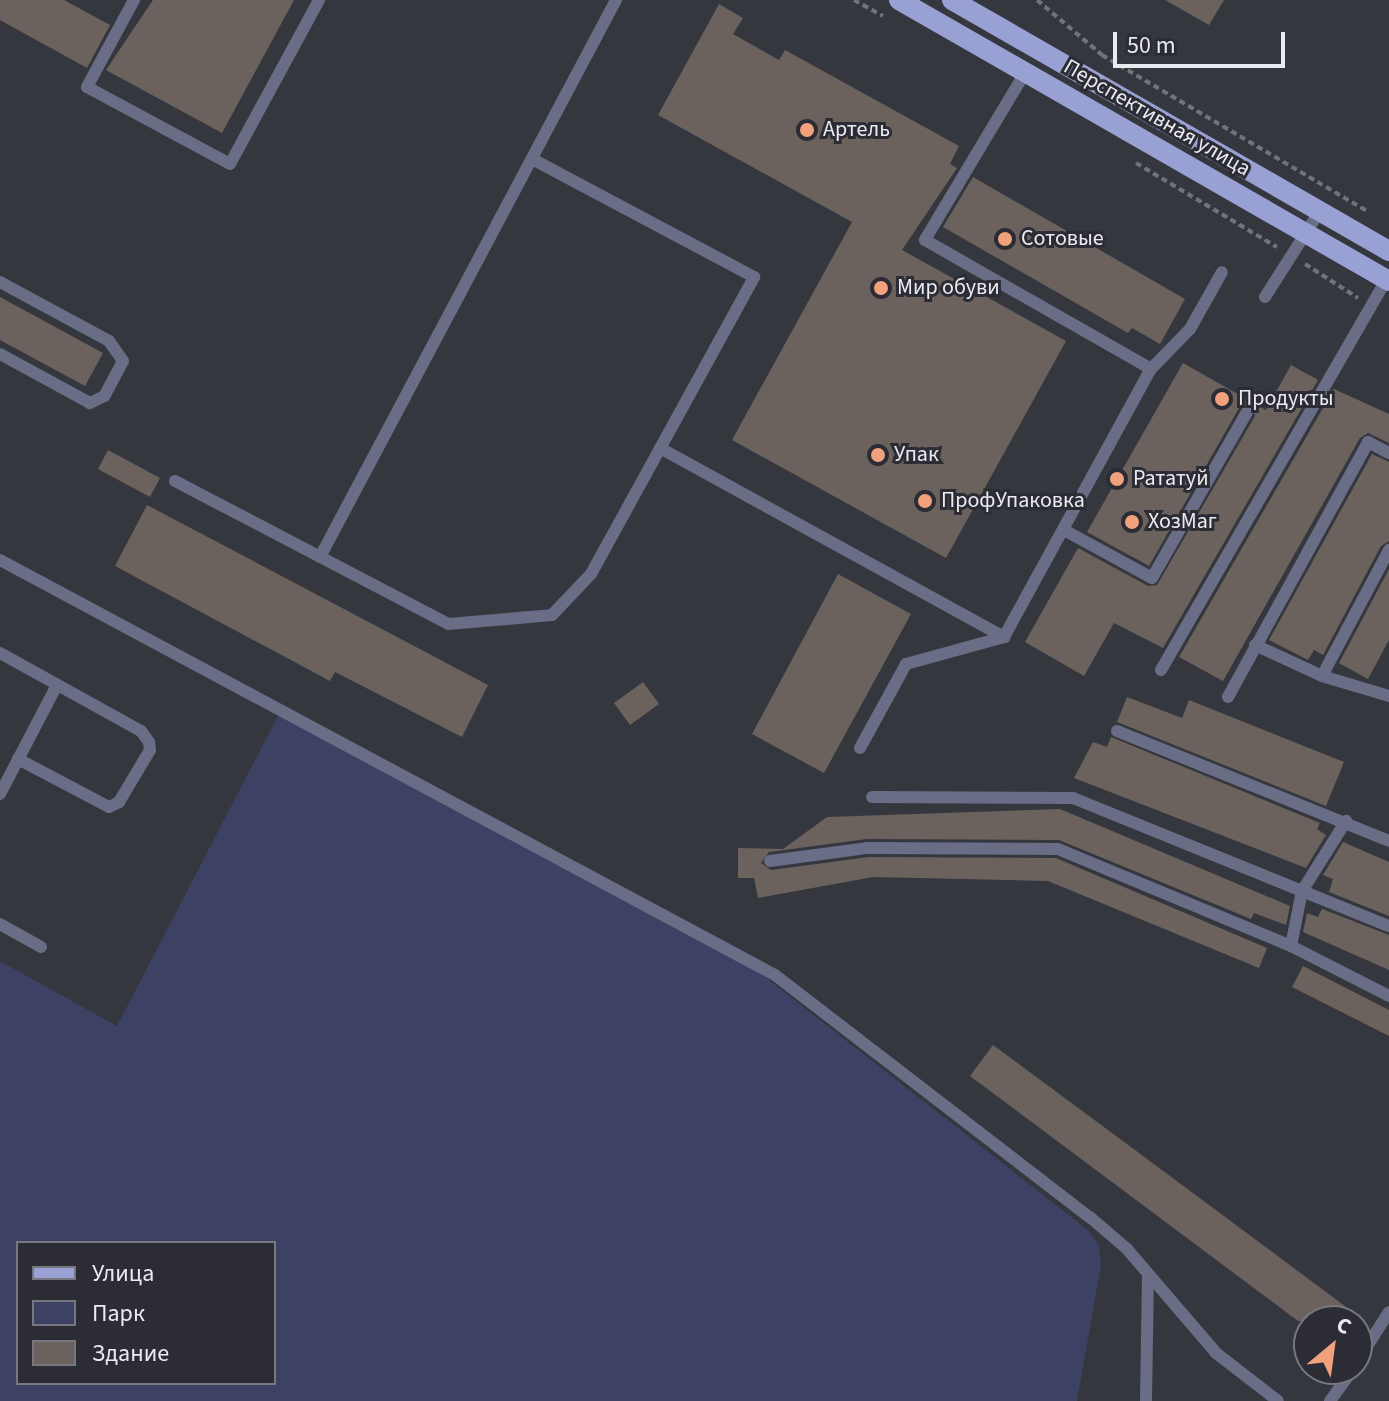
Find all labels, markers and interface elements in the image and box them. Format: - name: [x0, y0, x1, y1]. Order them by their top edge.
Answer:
- scale bar: [1117, 16, 1289, 66]
- text: 50 m: [1127, 28, 1176, 63]
- street label: Перспективная улица: [1059, 54, 1255, 182]
- place label: Артель: [823, 117, 890, 143]
- marker: Артель: [798, 121, 816, 139]
- place label: Сотовые: [1021, 226, 1104, 252]
- marker: Сотовые: [996, 230, 1014, 248]
- place label: Мир обуви: [897, 275, 1000, 301]
- marker: Мир обуви: [872, 279, 890, 297]
- place label: Продукты: [1238, 386, 1334, 412]
- marker: Продукты: [1213, 390, 1231, 408]
- place label: Упак: [894, 442, 939, 468]
- marker: Упак: [869, 446, 887, 464]
- place label: Рататуй: [1133, 466, 1209, 492]
- marker: Рататуй: [1108, 470, 1126, 488]
- place label: ПрофУпаковка: [941, 488, 1085, 514]
- marker: ПрофУпаковка: [916, 492, 934, 510]
- place label: ХозМаг: [1148, 509, 1217, 535]
- marker: ХозМаг: [1123, 513, 1141, 531]
- legend: [16, 1241, 276, 1385]
- text: Улица: [92, 1256, 154, 1291]
- text: Парк: [92, 1296, 145, 1331]
- north arrow: [1293, 1305, 1373, 1385]
- text: С: [1330, 1309, 1357, 1343]
- text: Здание: [92, 1336, 169, 1371]

